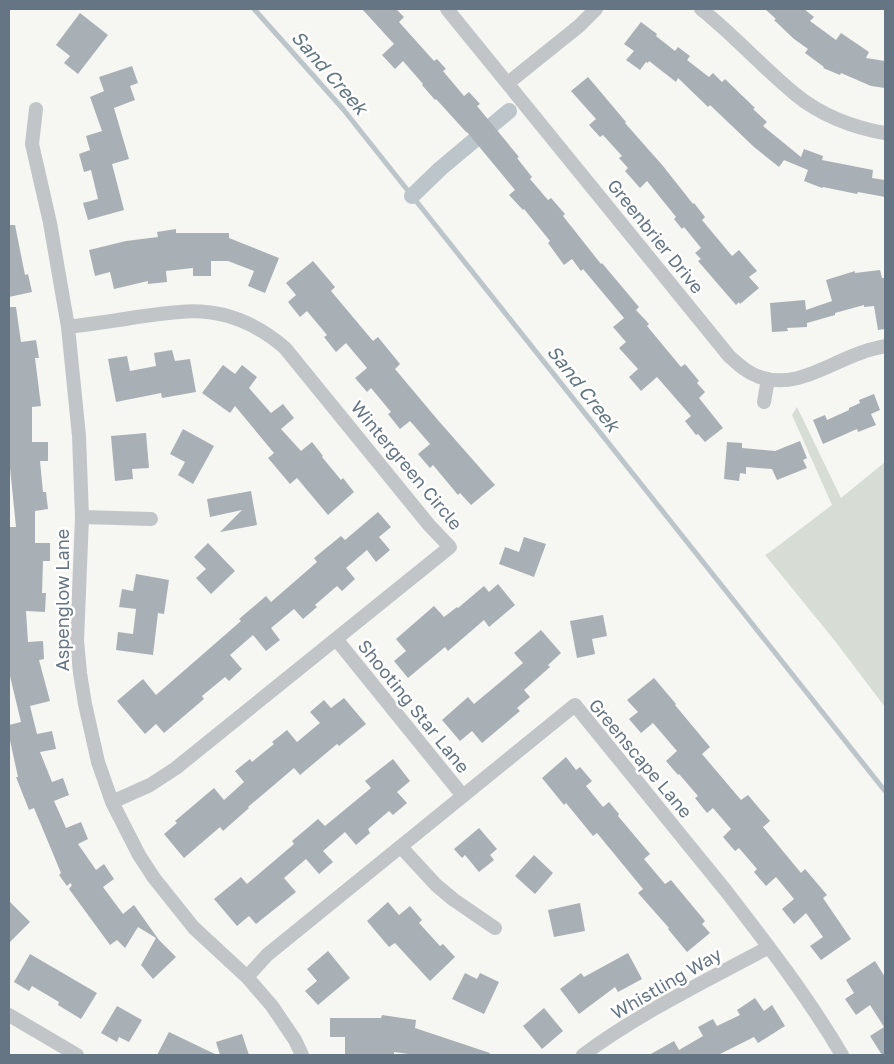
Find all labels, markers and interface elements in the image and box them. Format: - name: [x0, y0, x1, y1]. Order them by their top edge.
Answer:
- water label: Sand Creek: [287, 25, 374, 120]
- street label: Greenbrier Drive: [603, 174, 709, 298]
- water label: Sand Creek: [543, 340, 626, 438]
- street label: Wintergreen Circle: [347, 396, 467, 534]
- street label: Aspenglow Lane: [51, 529, 73, 671]
- street label: Shooting Star Lane: [354, 635, 474, 777]
- street label: Greenscape Lane: [585, 694, 697, 822]
- street label: Whistling Way: [607, 943, 725, 1023]

